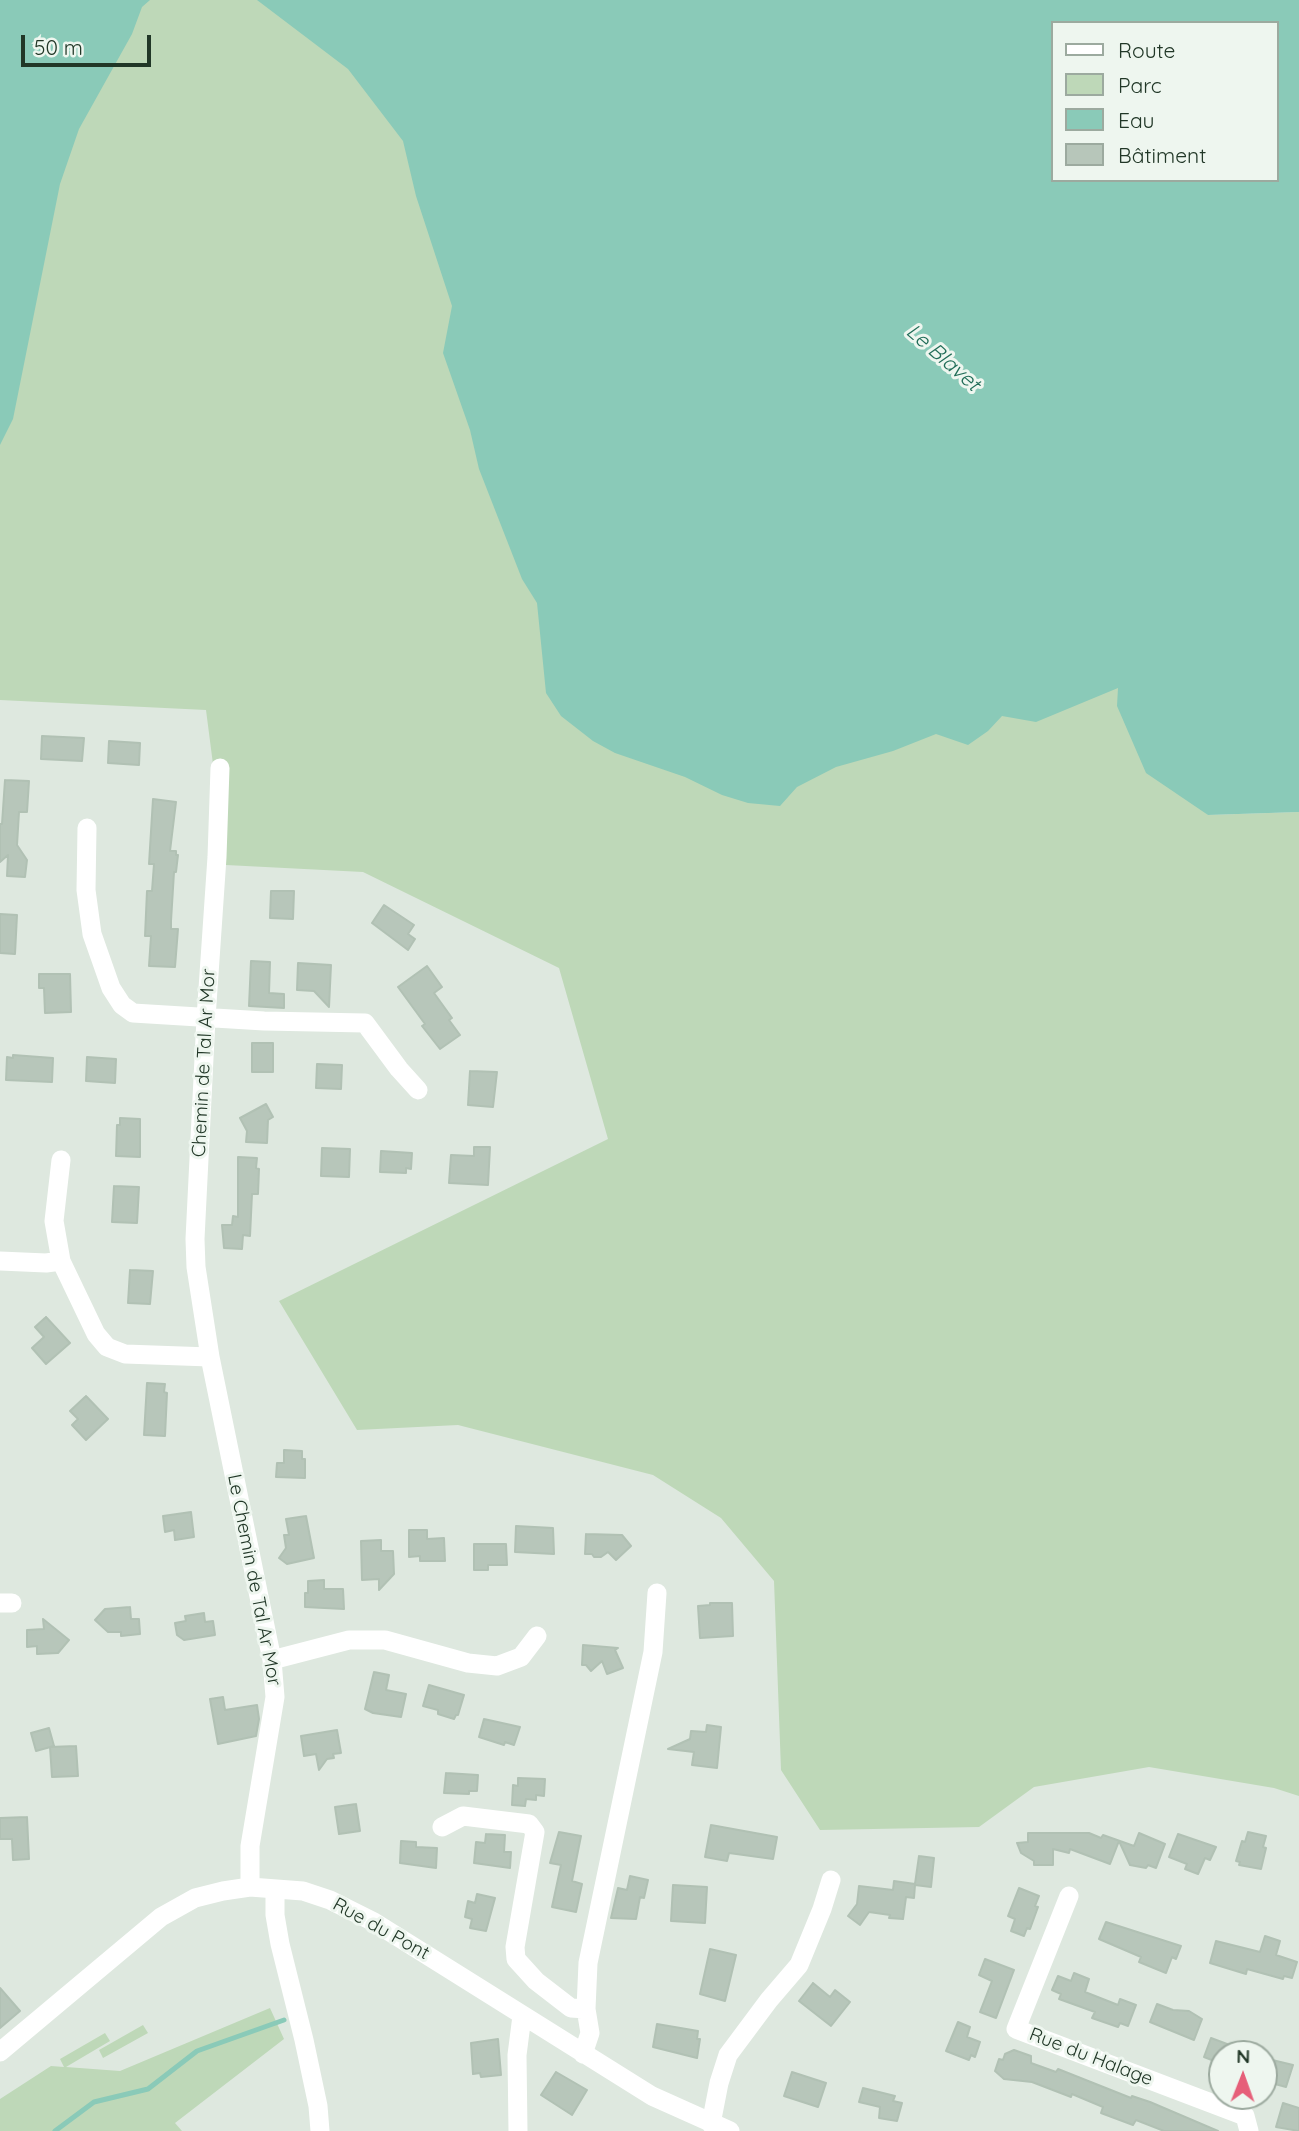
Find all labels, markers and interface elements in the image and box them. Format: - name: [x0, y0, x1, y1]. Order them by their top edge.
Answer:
- scale bar: [24, 21, 154, 65]
- legend: [1050, 21, 1278, 182]
- text: 50 m: [34, 34, 83, 60]
- text: Route: [1118, 37, 1175, 63]
- text: Parc: [1118, 72, 1162, 98]
- text: Eau: [1118, 107, 1154, 133]
- text: Bâtiment: [1118, 142, 1206, 168]
- water label: Le Blavet: [901, 319, 985, 397]
- street label: Chemin de Tal Ar Mor: [188, 968, 220, 1158]
- street label: Le Chemin de Tal Ar Mor: [222, 1472, 286, 1688]
- street label: Rue du Pont: [329, 1893, 433, 1965]
- street label: Rue du Halage: [1026, 2023, 1156, 2091]
- north arrow: [1208, 2040, 1278, 2110]
- text: N: [1236, 2044, 1251, 2068]

